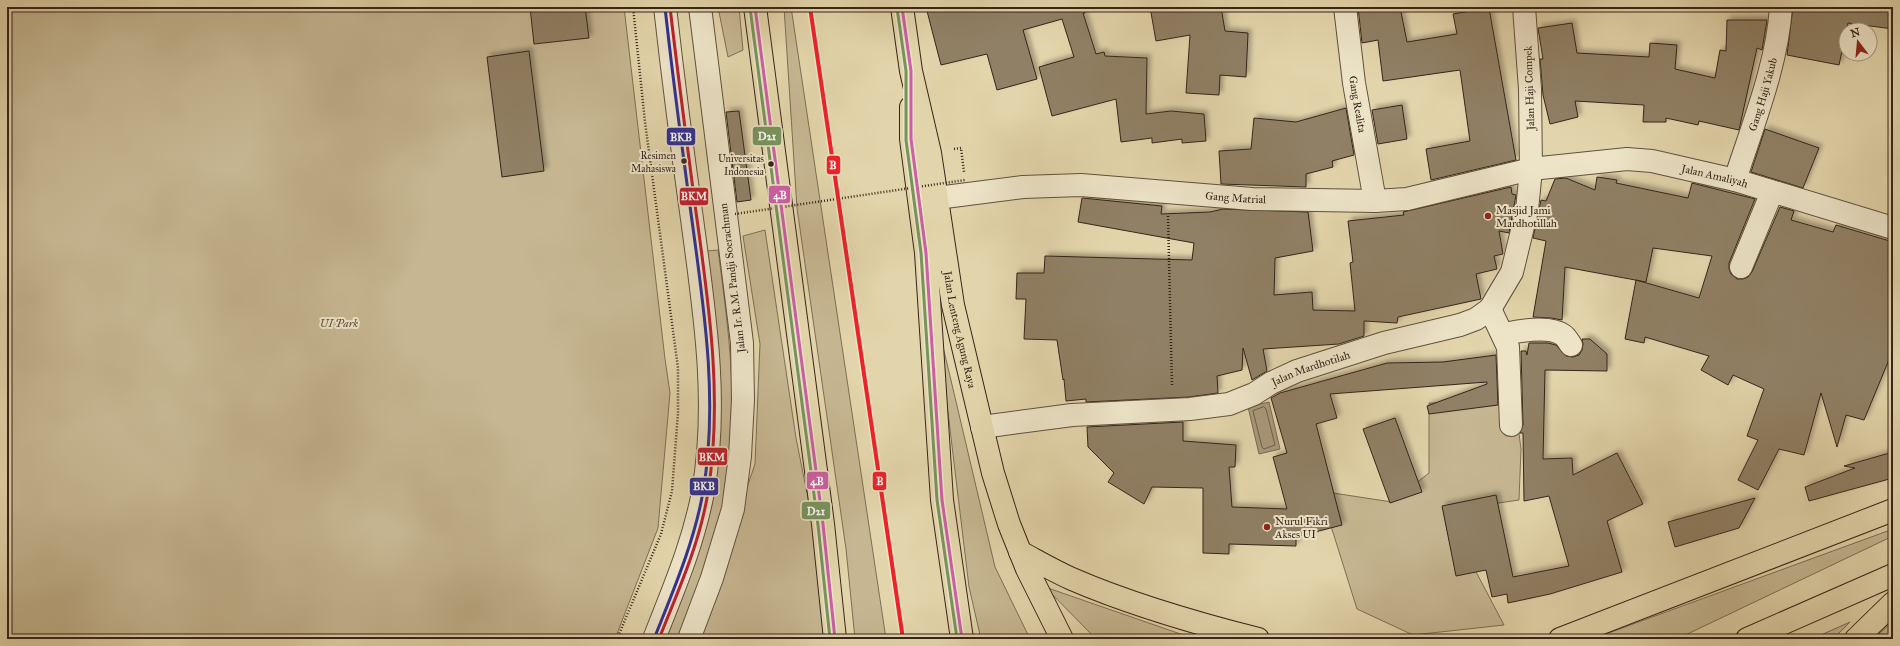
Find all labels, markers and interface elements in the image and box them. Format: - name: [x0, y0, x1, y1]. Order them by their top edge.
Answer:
- north arrow: [1838, 22, 1878, 62]
- text: N: [1849, 25, 1862, 40]
- street label: Jalan Haji Compek: [1521, 45, 1539, 131]
- street label: Gang Haji Yakub: [1746, 57, 1780, 133]
- street label: Gang Realita: [1346, 75, 1369, 134]
- line badge: D21: [752, 126, 782, 146]
- line badge: BKB: [666, 127, 696, 146]
- text: D21: [758, 130, 777, 143]
- text: BKB: [670, 131, 692, 144]
- place label: Resimen Mahasiswa: [631, 150, 677, 175]
- place label: Universitas Indonesia: [718, 153, 765, 178]
- line badge: B: [826, 155, 841, 175]
- marker: Resimen Mahasiswa: [679, 156, 689, 166]
- marker: Universitas Indonesia: [766, 159, 776, 169]
- text: B: [829, 159, 837, 172]
- street label: Jalan Amaliyah: [1679, 162, 1749, 191]
- line badge: 4B: [768, 185, 791, 204]
- line badge: BKM: [679, 187, 709, 206]
- text: 4B: [773, 189, 787, 203]
- street label: Gang Matrial: [1205, 189, 1266, 206]
- text: BKM: [681, 190, 708, 203]
- street label: Jalan Ir. R.M. Pandji Soerachman: [717, 202, 749, 354]
- place label: Masjid Jami Mardhotillah: [1496, 204, 1557, 230]
- marker: Masjid Jami Mardhotillah: [1483, 211, 1493, 221]
- street label: Jalan Lenteng Agung Raya: [940, 269, 979, 390]
- park label: UI Park: [320, 317, 358, 330]
- street label: Jalan Mardhotilah: [1269, 348, 1352, 390]
- line badge: BKM: [697, 447, 728, 466]
- text: BKM: [699, 451, 726, 464]
- line badge: 4B: [806, 471, 829, 490]
- line badge: B: [872, 471, 887, 491]
- text: 4B: [810, 475, 824, 489]
- text: B: [876, 475, 884, 488]
- line badge: BKB: [689, 477, 719, 496]
- text: BKB: [693, 480, 715, 493]
- line badge: D21: [801, 501, 831, 520]
- text: D21: [807, 505, 826, 518]
- place label: Nurul Fikri Akses UI: [1274, 515, 1328, 541]
- marker: Nurul Fikri Akses UI: [1262, 522, 1272, 532]

